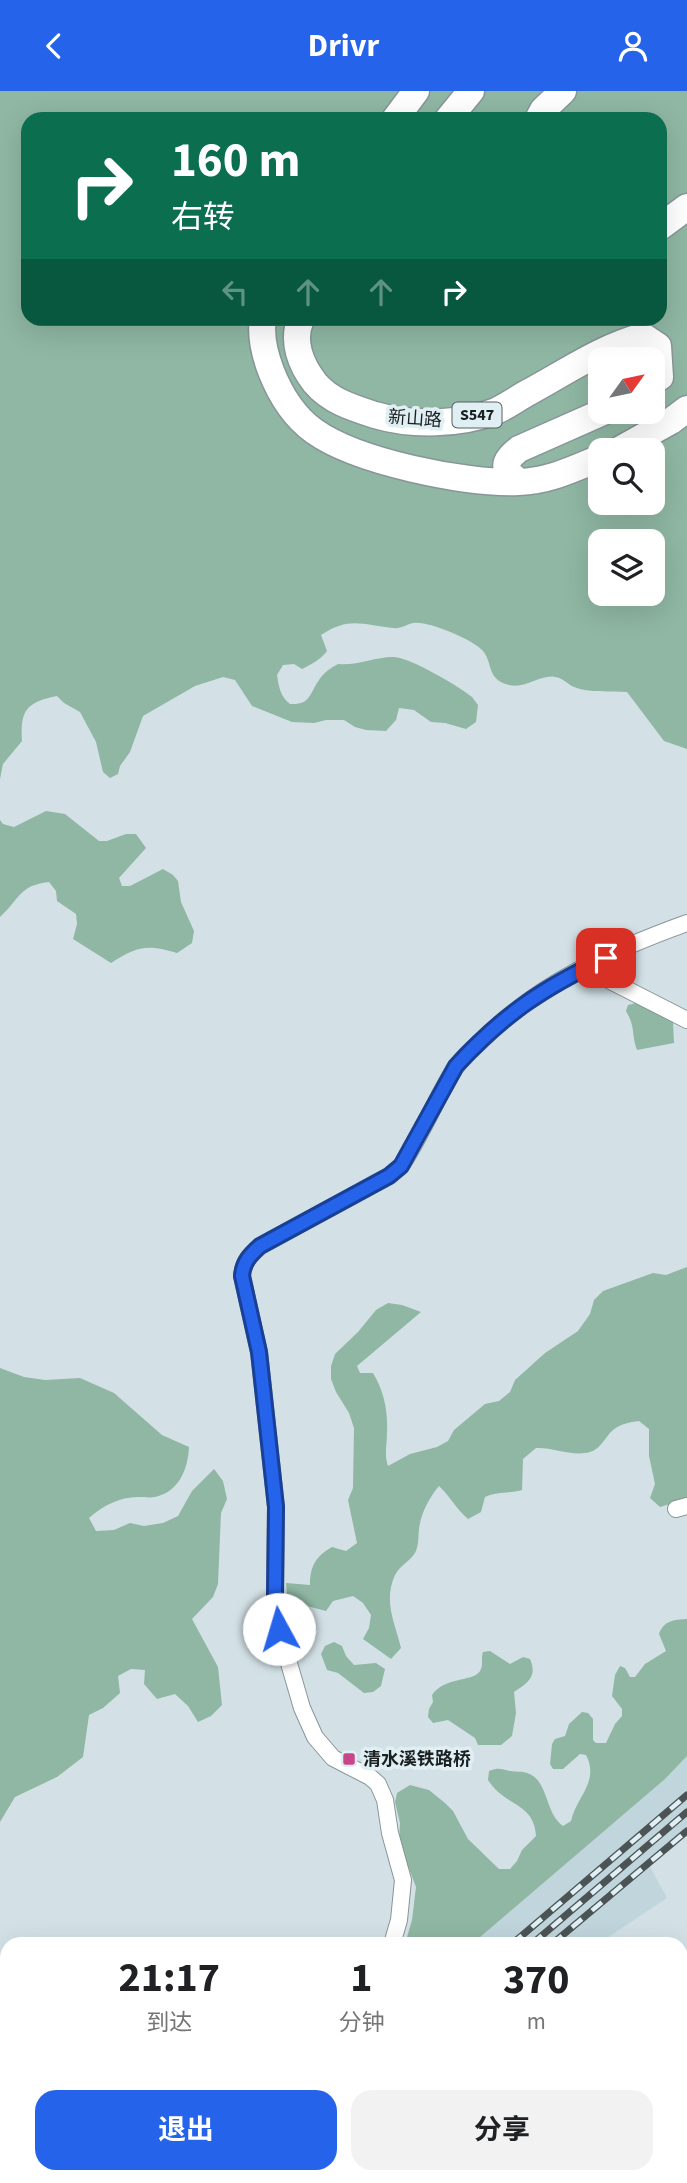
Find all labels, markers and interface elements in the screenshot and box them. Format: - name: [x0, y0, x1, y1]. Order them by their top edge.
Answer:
- text: Drivr: [308, 23, 379, 69]
- icon: back: [35, 27, 73, 65]
- icon: person: [614, 27, 652, 65]
- text: 160 m: [171, 126, 300, 196]
- icon: right: [56, 140, 147, 231]
- text: 右转: [171, 195, 235, 241]
- icon: left: [216, 273, 254, 311]
- icon: ahead: [289, 273, 327, 311]
- icon: ahead: [362, 273, 400, 311]
- icon: right: [435, 273, 473, 311]
- north arrow: [588, 347, 665, 423]
- map controls: [588, 347, 665, 606]
- road number: S547: [452, 403, 502, 427]
- street label: 新山路: [387, 405, 443, 433]
- button: search: [588, 438, 665, 515]
- button: layers: [588, 529, 665, 606]
- pin: [576, 928, 636, 988]
- icon: arrive: [587, 939, 625, 977]
- position arrow: [242, 1592, 316, 1666]
- place label: 清水溪铁路桥: [363, 1747, 471, 1772]
- marker: 清水溪铁路桥: [341, 1751, 357, 1767]
- text: 21:17: [119, 1948, 220, 2008]
- text: 1: [350, 1948, 372, 2008]
- text: 370: [503, 1950, 569, 2010]
- text: m: [527, 2005, 546, 2038]
- text: 到达: [146, 2006, 192, 2039]
- text: 分钟: [338, 2006, 384, 2039]
- button: 退出: [35, 2090, 337, 2170]
- button: 分享: [351, 2090, 653, 2170]

